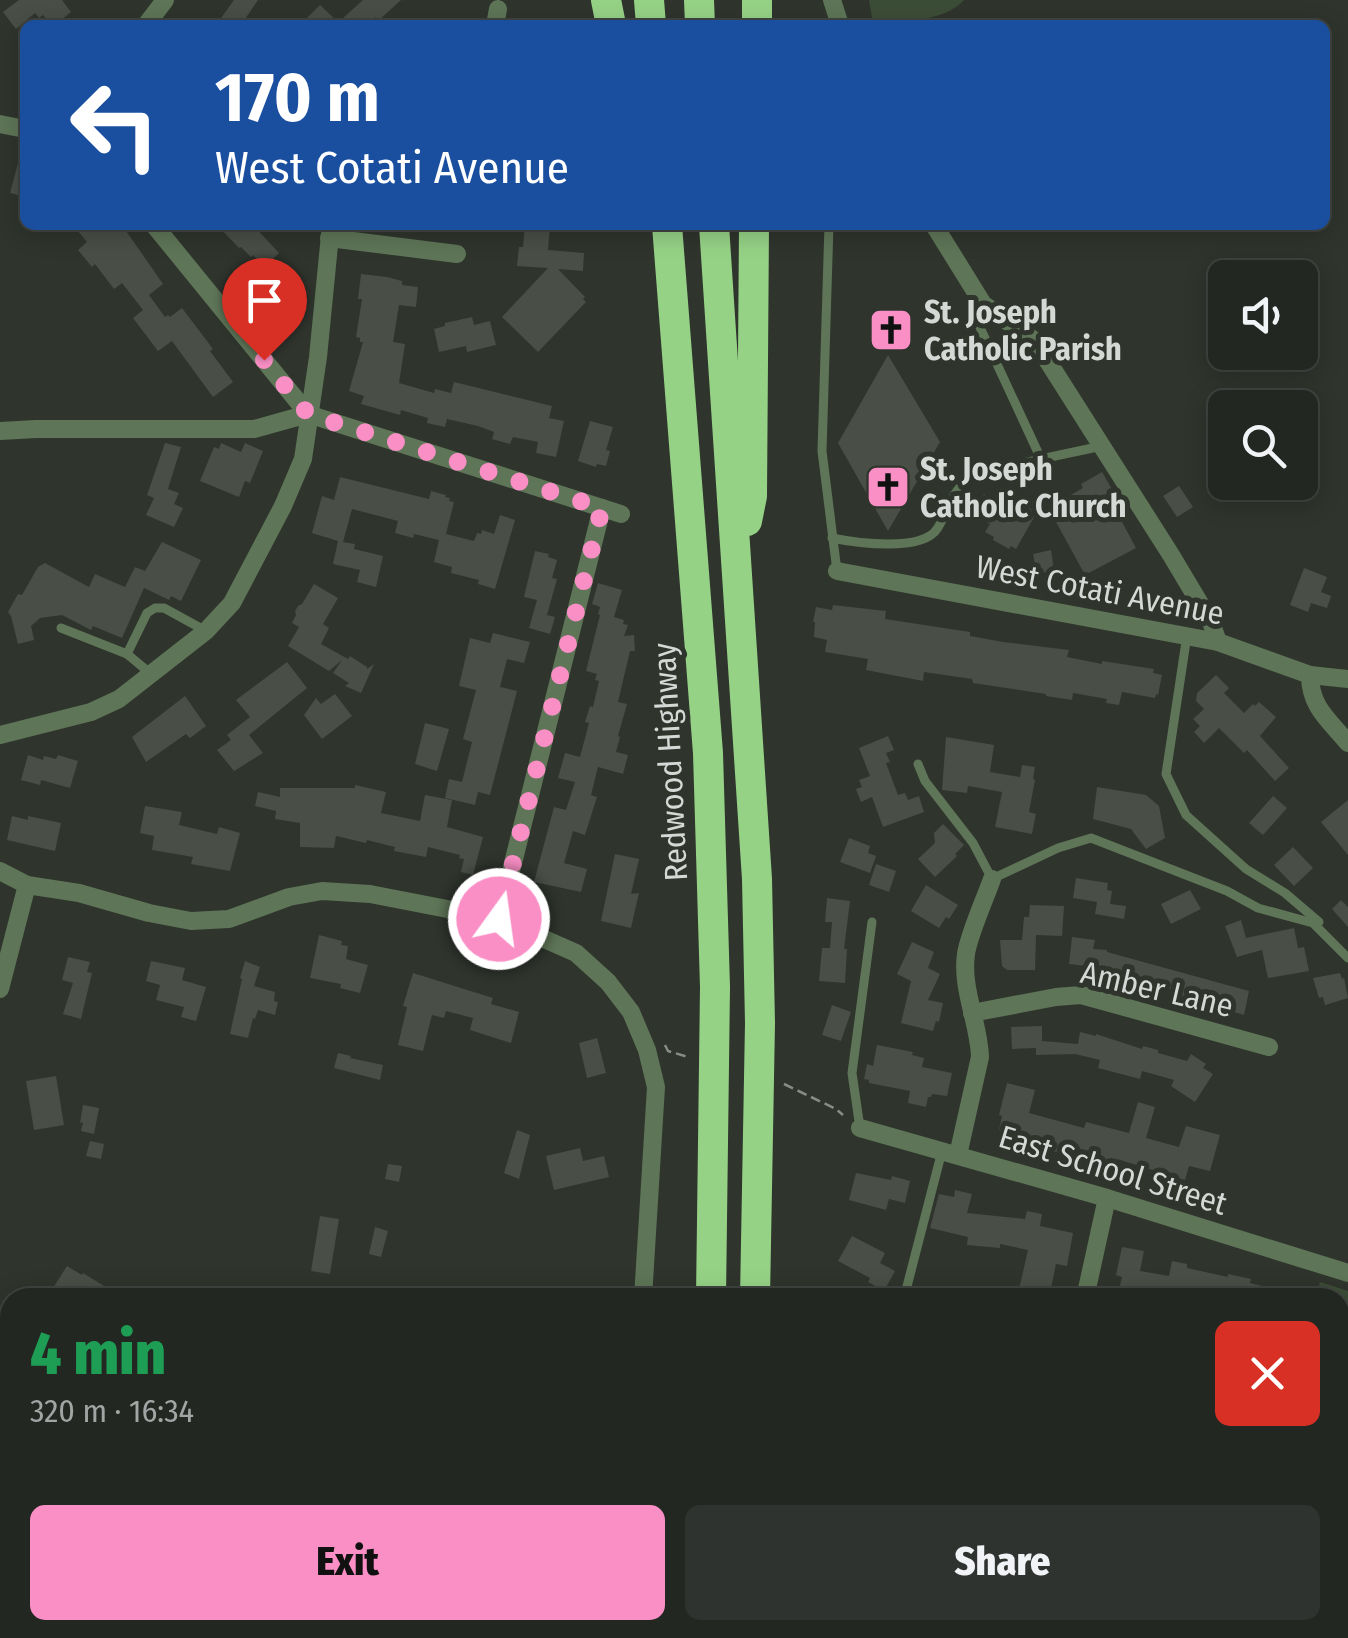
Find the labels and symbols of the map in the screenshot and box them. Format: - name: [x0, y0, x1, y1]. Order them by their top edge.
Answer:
- pin: [222, 258, 307, 361]
- place label: St. Joseph Catholic Parish: [924, 293, 1122, 368]
- church icon: St. Joseph Catholic Parish: [868, 307, 914, 353]
- place label: St. Joseph Catholic Church: [920, 450, 1126, 525]
- church icon: St. Joseph Catholic Church: [865, 464, 911, 510]
- street label: West Cotati Avenue: [973, 547, 1227, 633]
- street label: Redwood Highway: [645, 641, 695, 882]
- position arrow: [447, 867, 551, 971]
- street label: Amber Lane: [1077, 953, 1237, 1025]
- street label: East School Street: [994, 1117, 1232, 1223]

